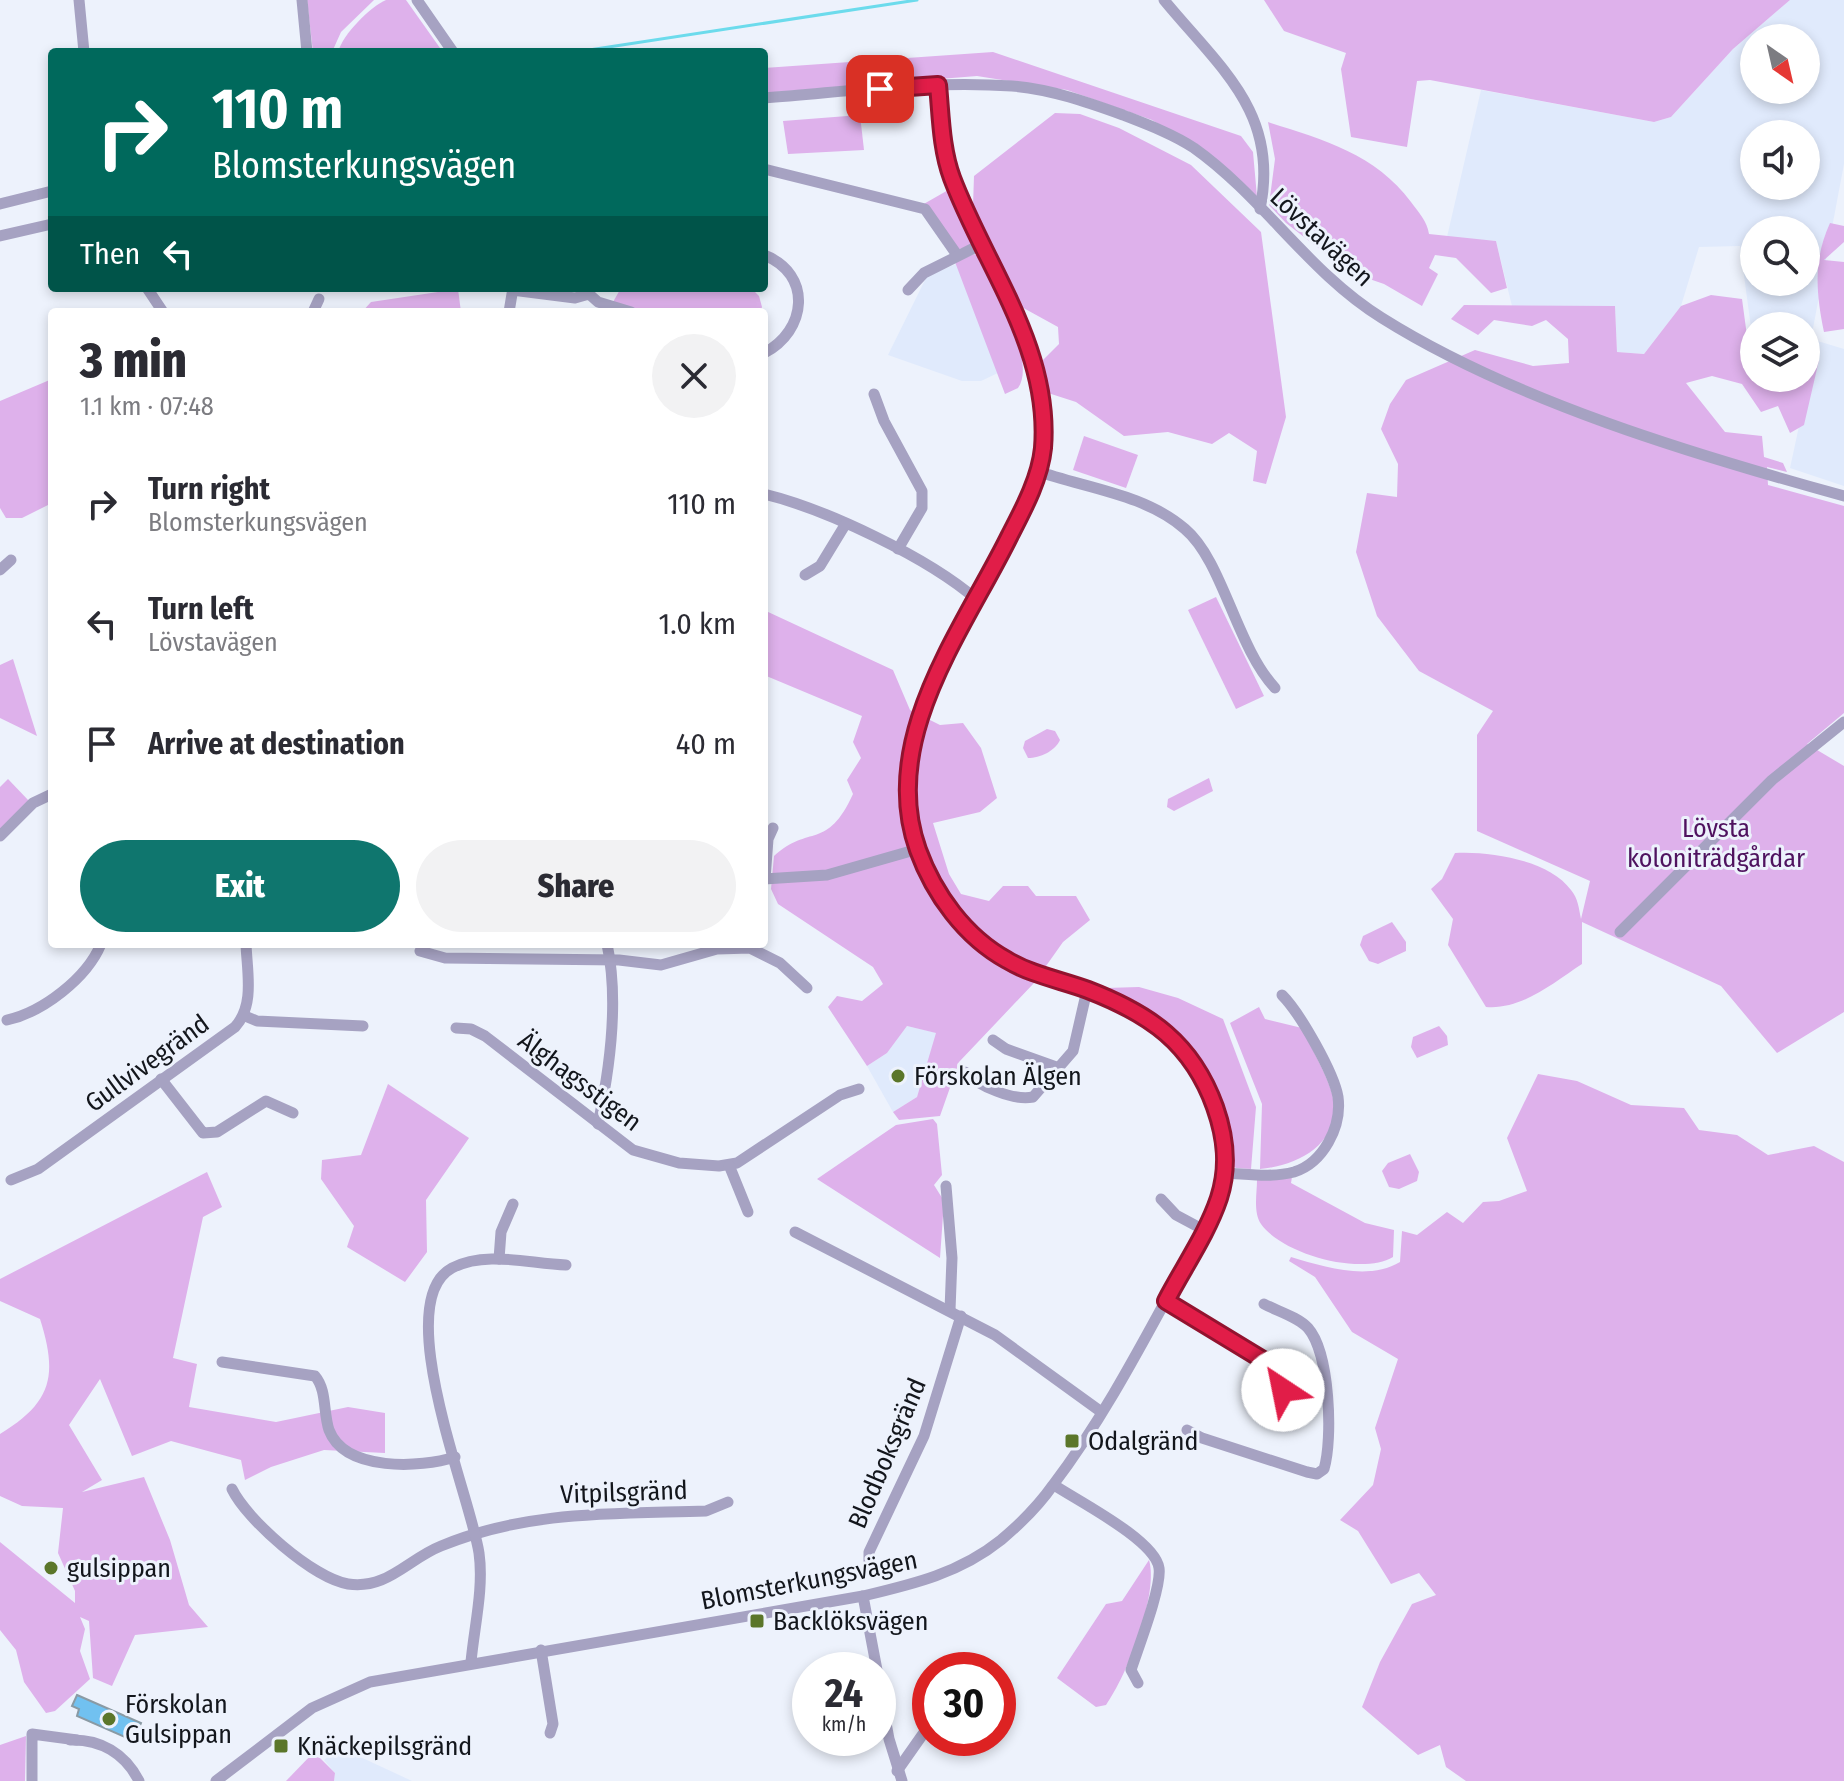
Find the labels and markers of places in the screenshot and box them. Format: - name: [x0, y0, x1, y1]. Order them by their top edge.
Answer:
- pin: [846, 55, 914, 123]
- place label: Förskolan Älgen: [914, 1061, 1082, 1092]
- marker: Förskolan Älgen: [889, 1067, 907, 1085]
- place label: Odalgränd: [1088, 1426, 1198, 1457]
- marker: Odalgränd: [1063, 1432, 1081, 1450]
- place label: gulsippan: [67, 1553, 171, 1584]
- marker: gulsippan: [42, 1559, 60, 1577]
- place label: Backlöksvägen: [773, 1606, 928, 1637]
- marker: Backlöksvägen: [748, 1612, 766, 1630]
- place label: Förskolan Gulsippan: [125, 1689, 232, 1750]
- marker: Förskolan Gulsippan: [100, 1710, 118, 1728]
- place label: Knäckepilsgränd: [297, 1731, 472, 1762]
- marker: Knäckepilsgränd: [272, 1737, 290, 1755]

